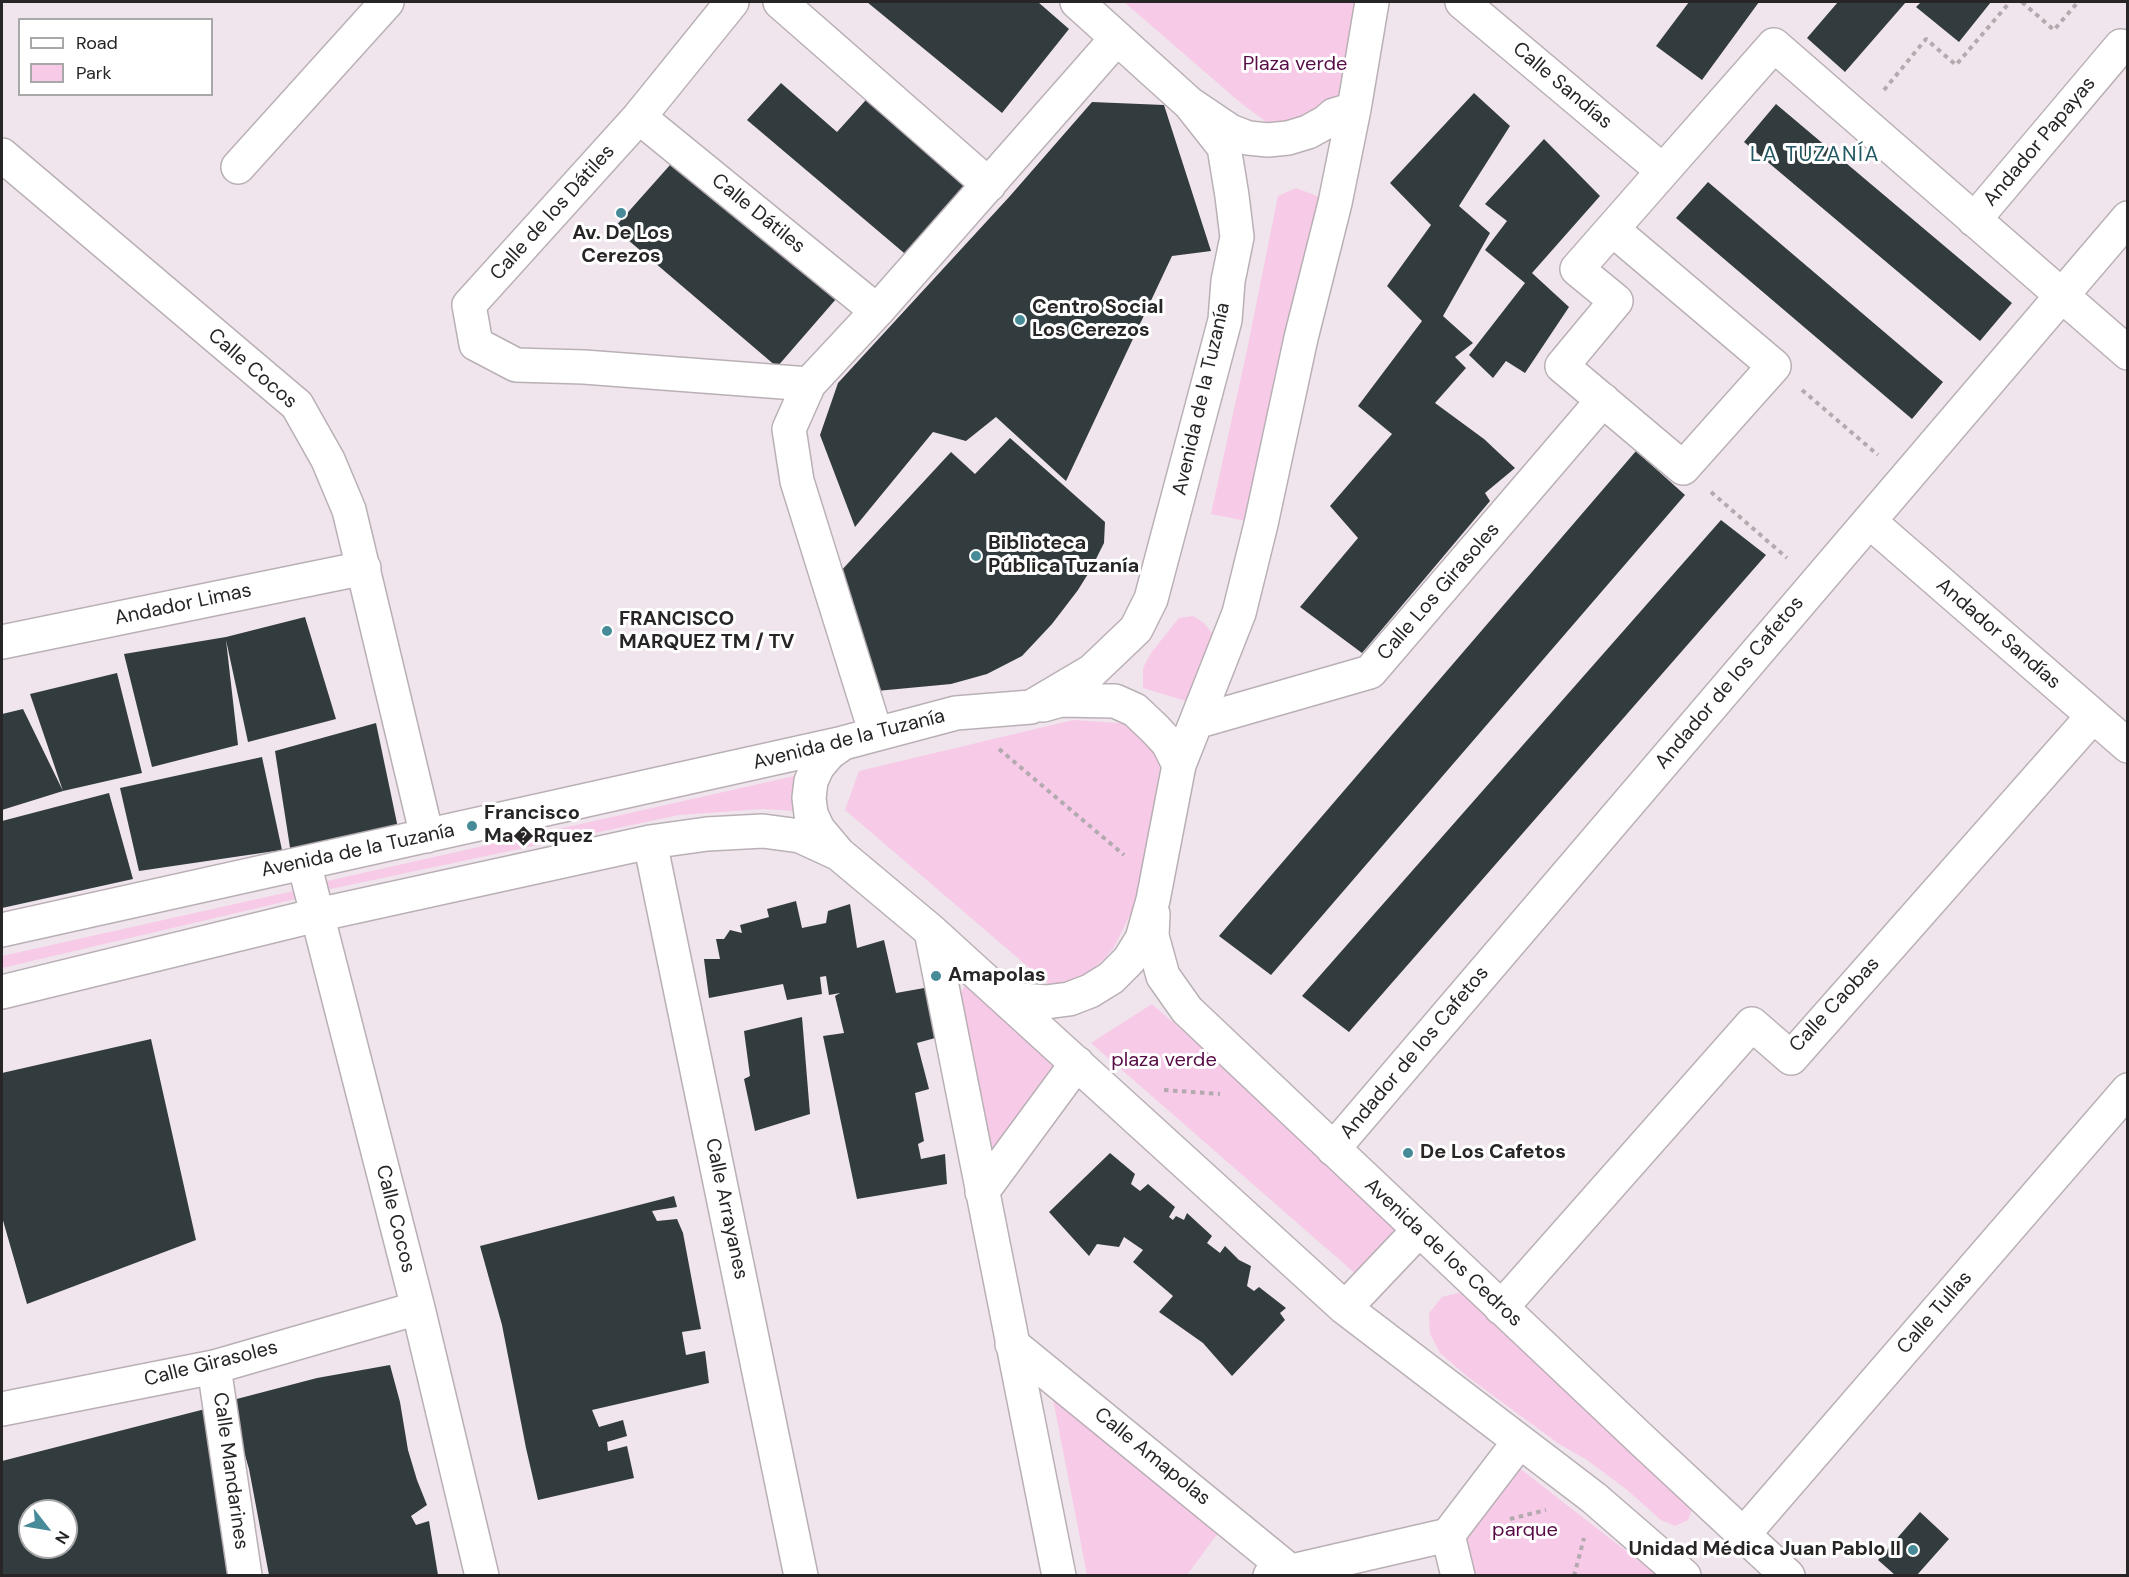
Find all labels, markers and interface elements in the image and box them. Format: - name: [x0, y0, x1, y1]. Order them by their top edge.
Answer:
- legend: [18, 18, 213, 96]
- text: Road: [76, 31, 118, 55]
- street label: Calle Sandías: [1507, 37, 1617, 135]
- park label: Plaza verde: [1243, 53, 1347, 77]
- text: Park: [76, 61, 112, 85]
- street label: Andador Papayas: [1979, 72, 2101, 212]
- street label: Calle de los Dátiles: [486, 140, 620, 286]
- district label: LA TUZANÍA: [1750, 142, 1880, 168]
- street label: Calle Dátiles: [706, 169, 810, 259]
- marker: Av. De Los Cerezos: [614, 206, 628, 220]
- place label: Av. De Los Cerezos: [572, 222, 670, 269]
- place label: Centro Social Los Cerezos: [1032, 296, 1164, 343]
- street label: Avenida de la Tuzanía: [1168, 300, 1236, 498]
- marker: Centro Social Los Cerezos: [1013, 313, 1027, 327]
- street label: Calle Cocos: [202, 324, 302, 414]
- street label: Calle Los Girasoles: [1373, 518, 1505, 666]
- place label: Biblioteca Pública Tuzanía: [988, 532, 1139, 579]
- marker: Biblioteca Pública Tuzanía: [969, 549, 983, 563]
- street label: Andador Sandías: [1931, 573, 2065, 695]
- street label: Andador Limas: [112, 579, 254, 631]
- street label: Andador de los Cafetos: [1651, 592, 1809, 774]
- place label: FRANCISCO MARQUEZ TM / TV: [619, 608, 794, 655]
- marker: FRANCISCO MARQUEZ TM / TV: [600, 624, 614, 638]
- street label: Avenida de la Tuzanía: [750, 705, 948, 775]
- place label: Francisco Ma�Rquez: [484, 802, 593, 849]
- street label: Avenida de la Tuzanía: [259, 819, 457, 883]
- marker: Francisco Ma�Rquez: [465, 819, 479, 833]
- street label: Calle Caobas: [1785, 952, 1885, 1058]
- street label: Andador de los Cafetos: [1336, 962, 1494, 1144]
- place label: Amapolas: [948, 964, 1046, 988]
- marker: Amapolas: [929, 969, 943, 983]
- park label: plaza verde: [1111, 1049, 1217, 1073]
- street label: Calle Arrayanes: [699, 1136, 753, 1282]
- place label: De Los Cafetos: [1420, 1141, 1566, 1165]
- marker: De Los Cafetos: [1401, 1146, 1415, 1160]
- street label: Calle Cocos: [370, 1163, 420, 1275]
- street label: Avenida de los Cedros: [1359, 1174, 1527, 1332]
- street label: Calle Tullas: [1892, 1267, 1978, 1359]
- street label: Calle Girasoles: [142, 1336, 280, 1392]
- street label: Calle Mandarines: [207, 1391, 253, 1551]
- street label: Calle Amapolas: [1089, 1403, 1215, 1511]
- north arrow: [18, 1499, 78, 1559]
- park label: parque: [1492, 1519, 1558, 1543]
- text: N: [50, 1527, 74, 1548]
- place label: Unidad Médica Juan Pablo II: [1628, 1538, 1901, 1562]
- marker: Unidad Médica Juan Pablo II: [1906, 1543, 1920, 1557]

